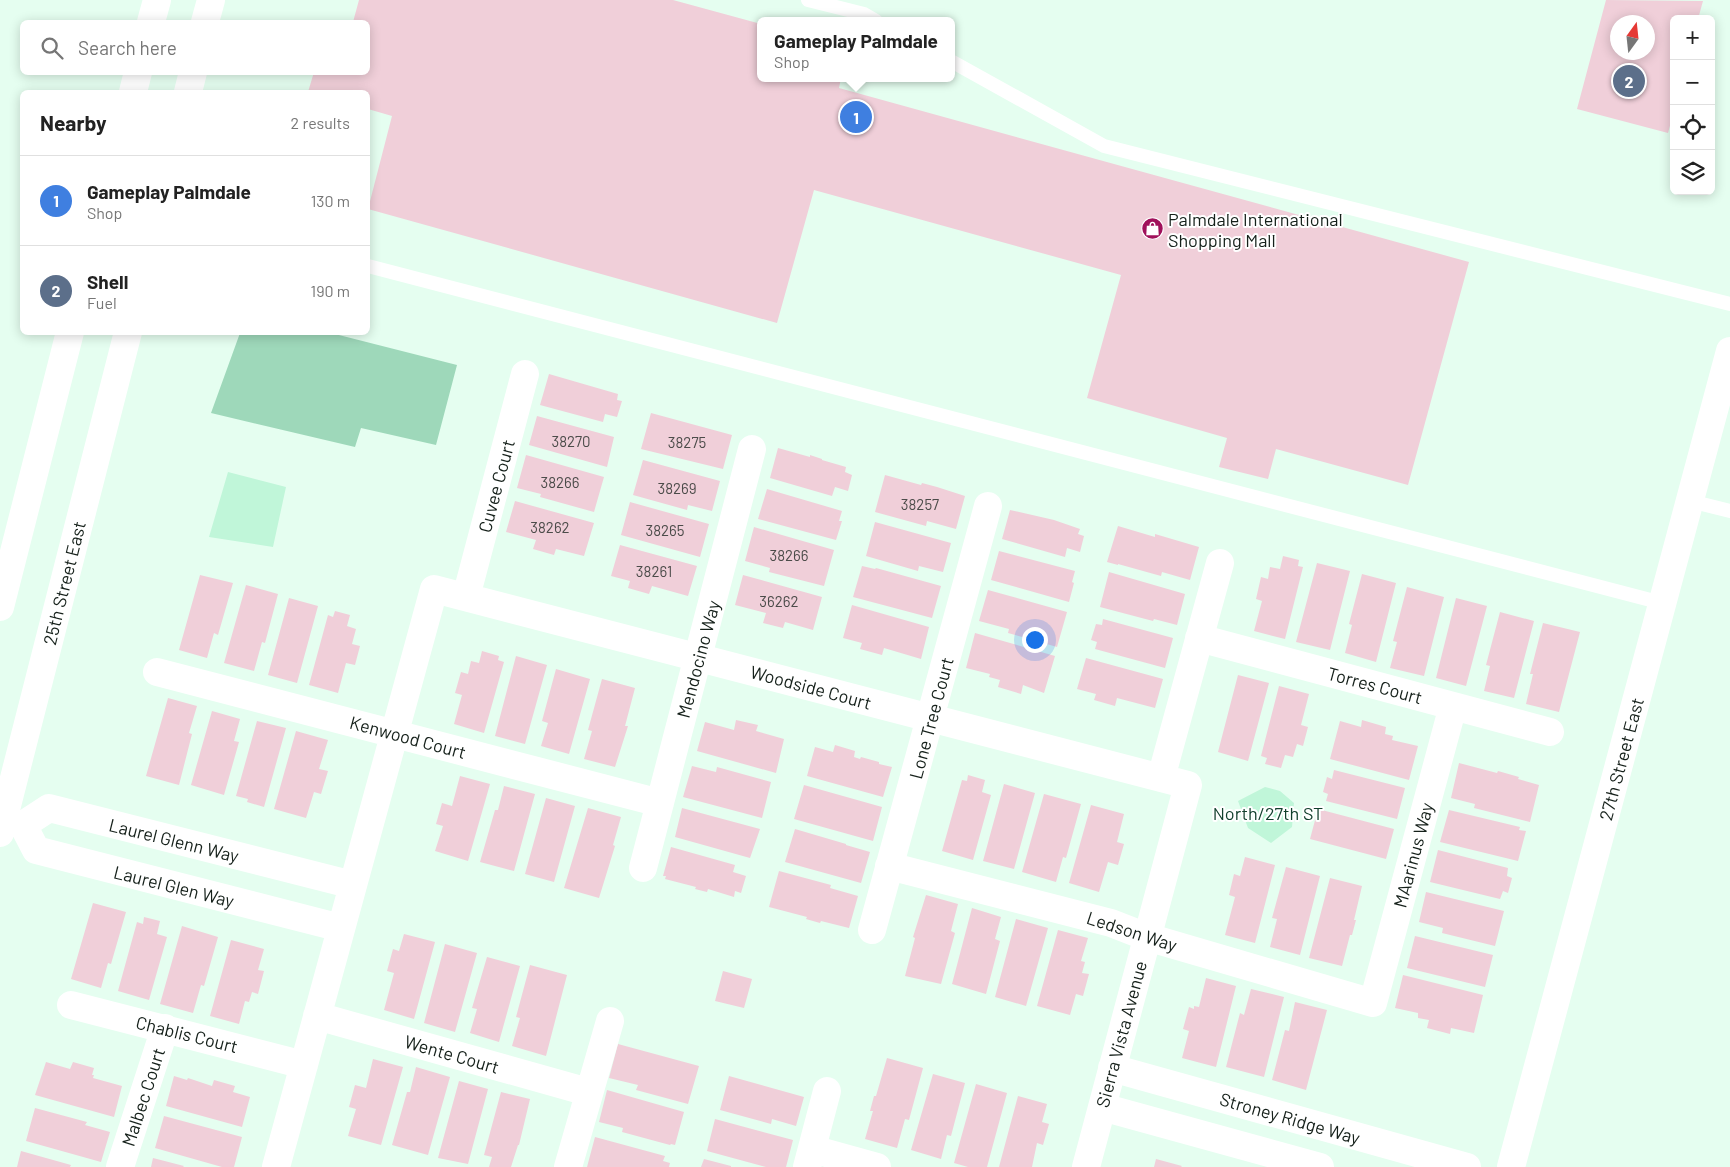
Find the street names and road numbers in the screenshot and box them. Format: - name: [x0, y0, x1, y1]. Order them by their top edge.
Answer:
- street label: Cuvee Court: [473, 437, 519, 535]
- street label: 25th Street East: [38, 519, 90, 647]
- street label: Mendocino Way: [672, 598, 724, 720]
- street label: Lone Tree Court: [904, 655, 958, 781]
- street label: Woodside Court: [748, 660, 874, 714]
- street label: Torres Court: [1325, 662, 1425, 708]
- street label: 27th Street East: [1594, 695, 1648, 823]
- street label: Kenwood Court: [348, 711, 468, 763]
- street label: MAarinus Way: [1388, 800, 1438, 910]
- street label: Laurel Glenn Way: [107, 813, 241, 867]
- street label: Laurel Glen Way: [112, 860, 236, 912]
- street label: Ledson Way: [1084, 906, 1180, 956]
- street label: Sierra Vista Avenue: [1091, 958, 1151, 1110]
- street label: Chablis Court: [134, 1011, 240, 1057]
- street label: Wente Court: [402, 1030, 502, 1078]
- street label: Malbec Court: [117, 1045, 169, 1149]
- street label: Stroney Ridge Way: [1217, 1087, 1363, 1149]

